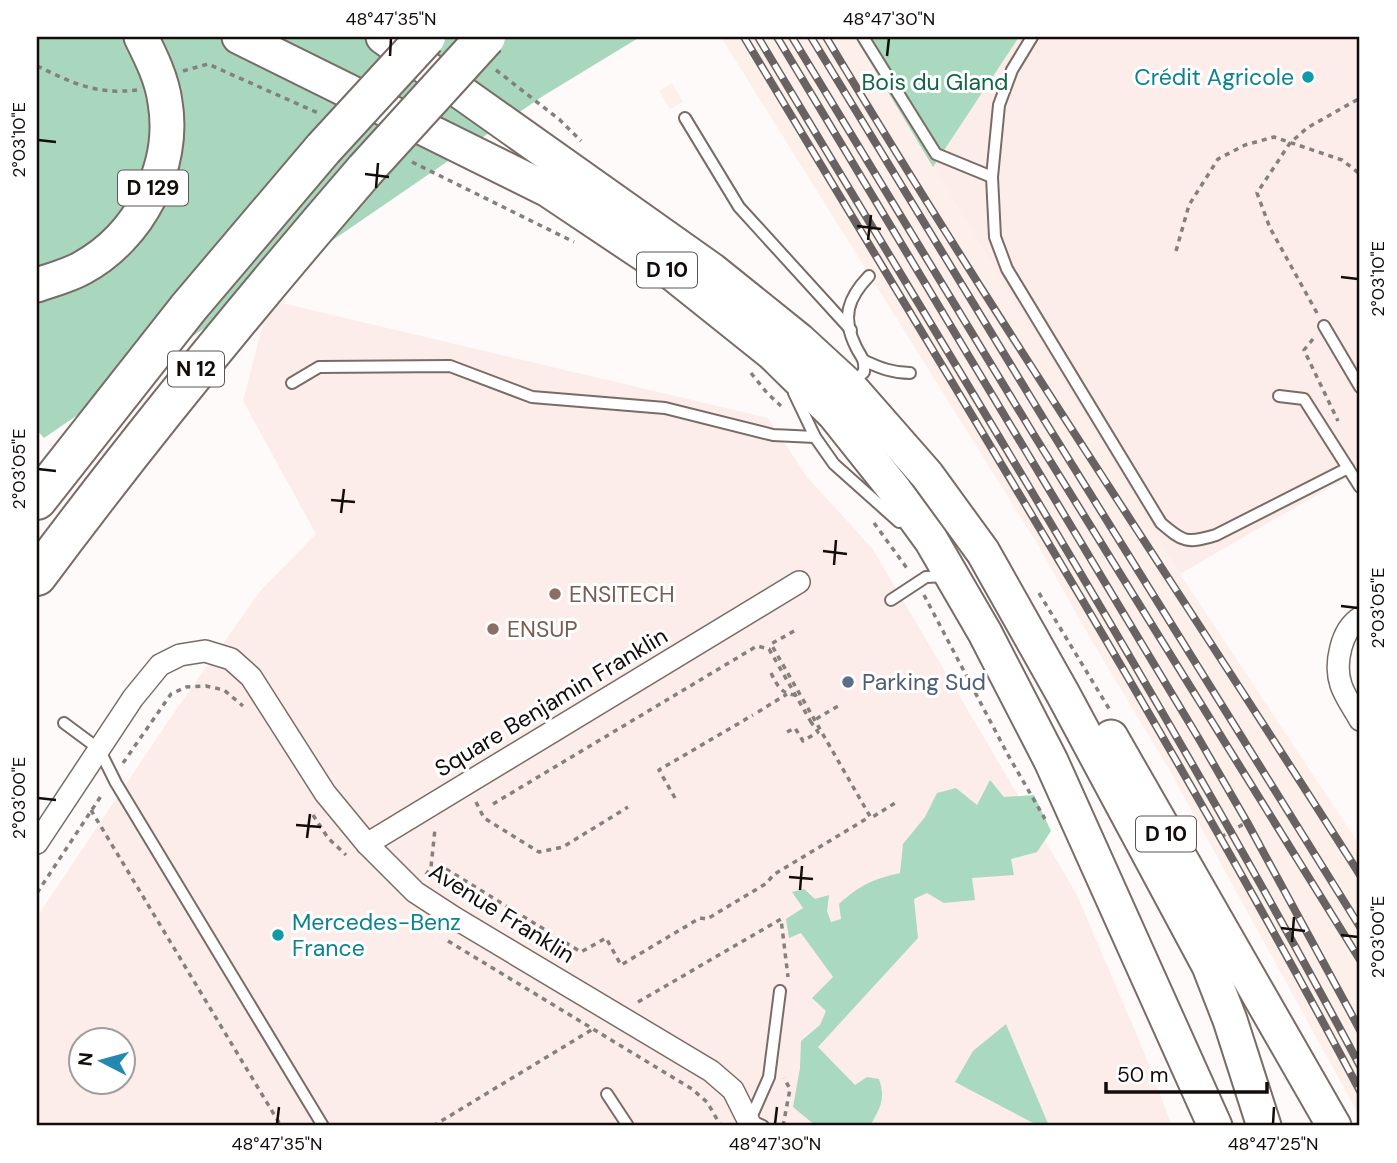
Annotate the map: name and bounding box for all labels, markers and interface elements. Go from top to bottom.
text: 48°47'35"N [346,7,436,31]
text: 48°47'30"N [843,7,935,31]
place label: Crédit Agricole [1134,62,1294,92]
park label: Bois du Gland [861,67,1009,97]
marker: Crédit Agricole [1300,69,1316,85]
text: 2°03'10"E [7,102,31,178]
road number: D 129 [118,170,188,206]
text: 2°03'10"E [1366,241,1390,317]
road number: D 10 [637,252,697,288]
road number: N 12 [168,352,224,386]
text: 2°03'05"E [7,429,31,509]
text: 2°03'05"E [1366,568,1390,648]
place label: ENSITECH [569,579,675,609]
marker: ENSITECH [547,586,563,602]
place label: ENSUP [507,614,578,644]
street label: Square Benjamin Franklin [429,621,673,783]
marker: ENSUP [485,621,501,637]
place label: Parking Sud [862,667,986,697]
marker: Parking Sud [840,674,856,690]
text: 2°03'00"E [7,757,31,839]
road number: D 10 [1136,816,1196,852]
street label: Avenue Franklin [424,856,580,970]
text: 2°03'00"E [1366,896,1390,978]
place label: Mercedes-Benz France [292,907,461,963]
marker: Mercedes-Benz France [270,927,286,943]
north arrow [66,1026,136,1096]
text: N [72,1051,99,1067]
scale bar [1106,1051,1268,1095]
text: 50 m [1117,1061,1168,1089]
text: 48°47'35"N [232,1132,322,1156]
text: 48°47'30"N [729,1132,821,1156]
text: 48°47'25"N [1228,1132,1318,1156]

